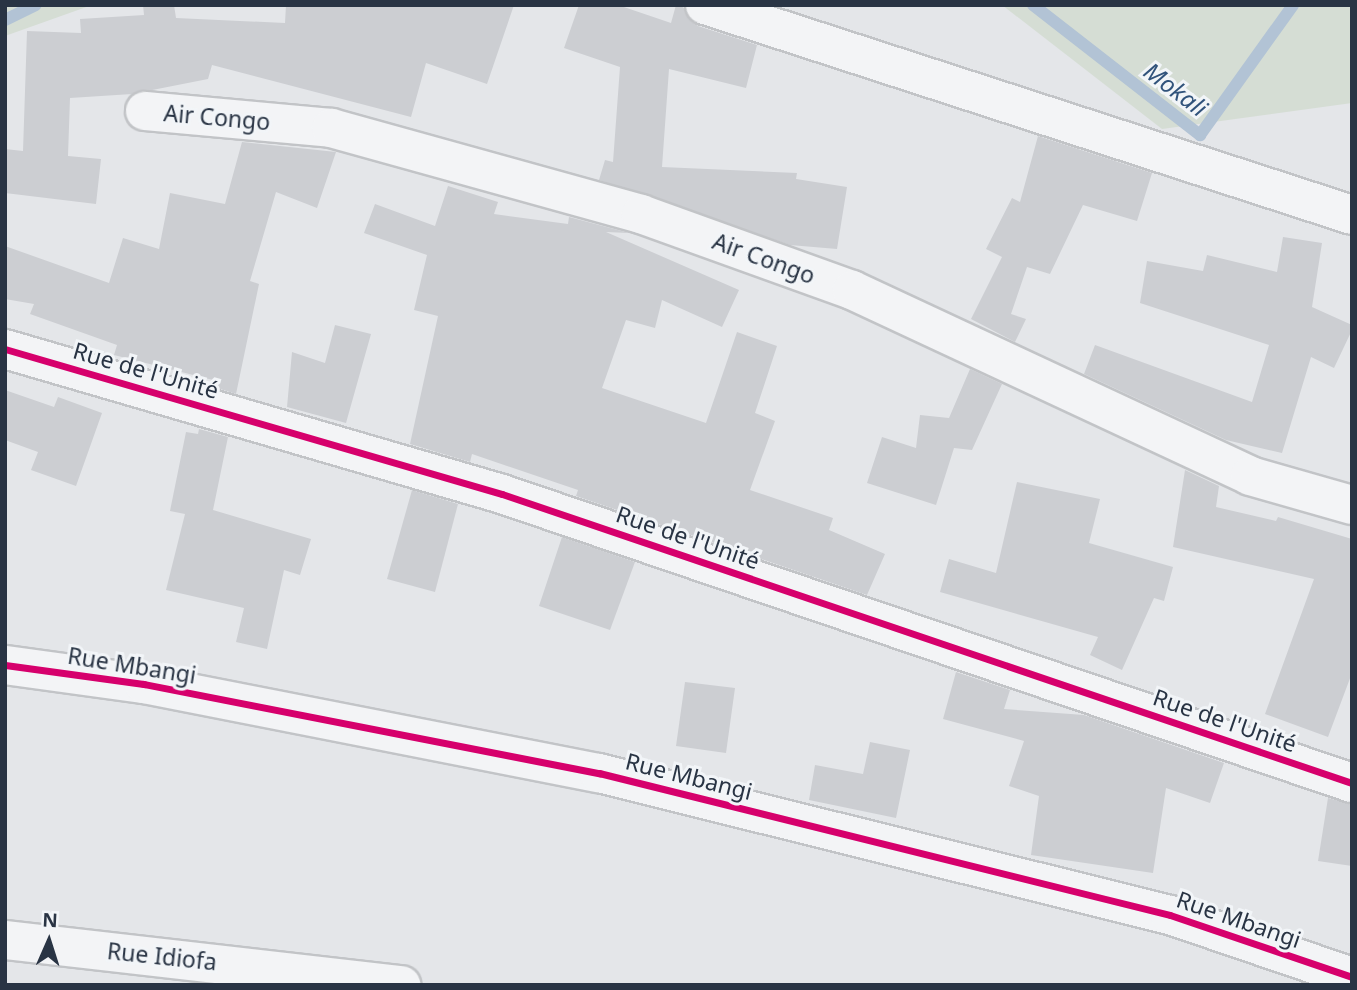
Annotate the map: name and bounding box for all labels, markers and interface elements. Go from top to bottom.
water label: Mokali [1139,56,1213,122]
street label: Air Congo [163,99,271,135]
street label: Air Congo [709,227,819,289]
street label: Rue de l'Unité [70,336,222,404]
street label: Rue de l'Unité [613,500,763,574]
street label: Rue Mbangi [66,641,198,689]
street label: Rue de l'Unité [1150,683,1300,757]
street label: Rue Mbangi [623,747,755,805]
street label: Rue Mbangi [1173,885,1305,953]
north arrow [14,906,84,976]
text: N [42,907,58,933]
street label: Rue Idiofa [106,937,218,975]

